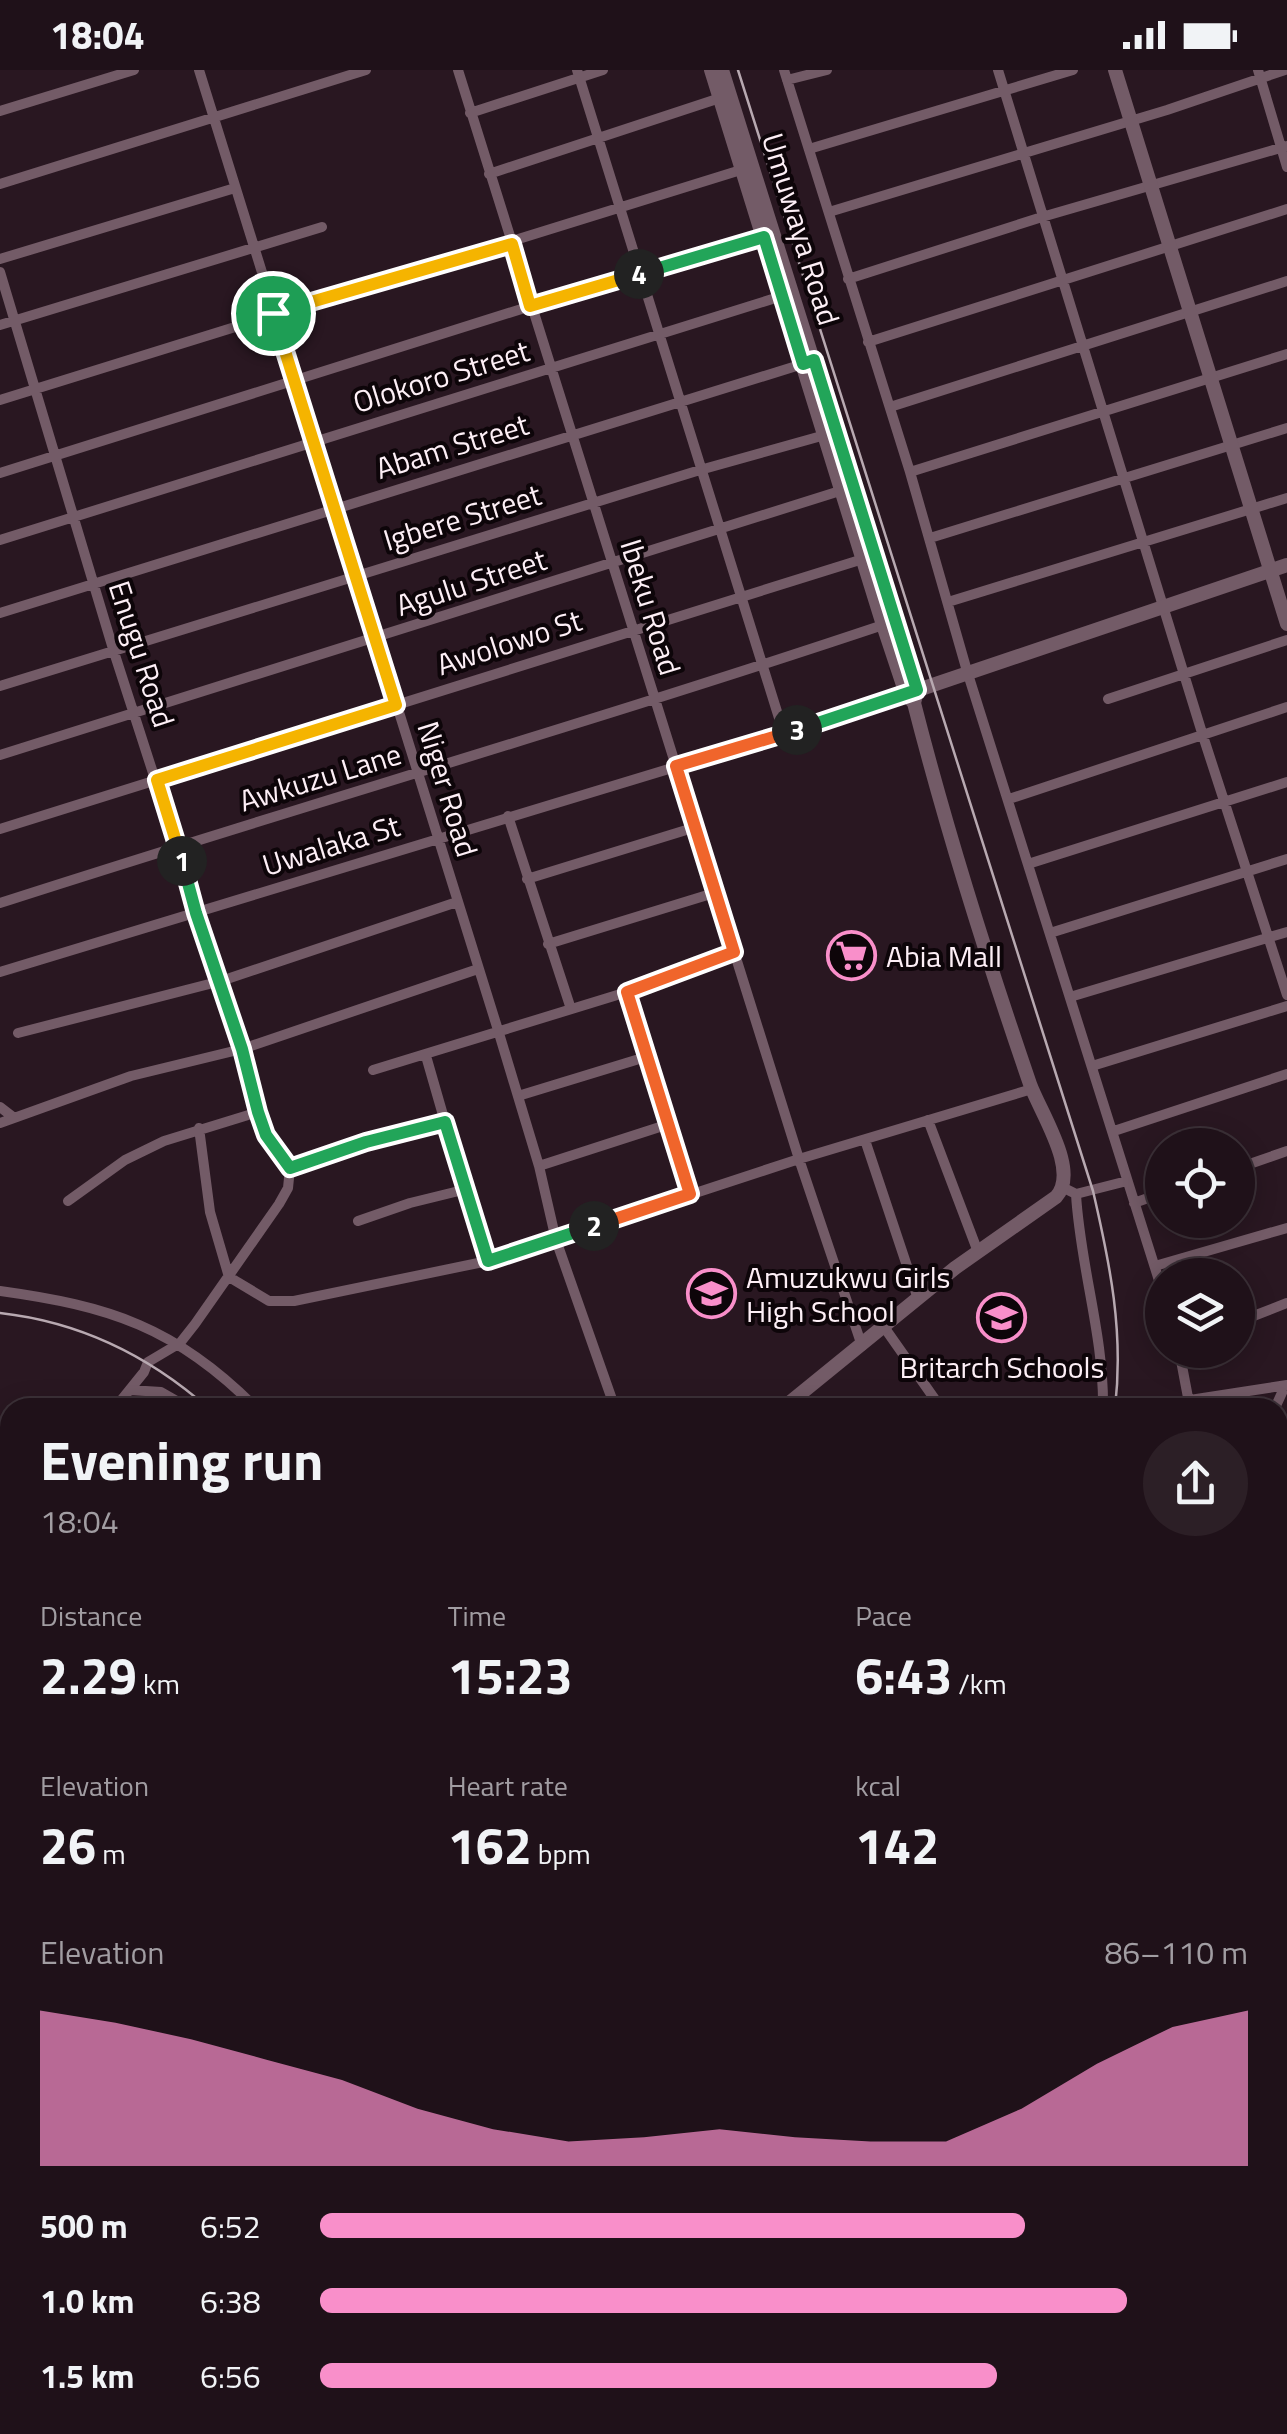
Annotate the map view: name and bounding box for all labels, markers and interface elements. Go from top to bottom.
text: 18:04 [50,6,145,64]
street label: Umuwaya Road [750,127,852,331]
pin: 4 [614,249,664,299]
text: 4 [631,252,647,295]
pin [231,271,316,356]
icon: arrive [246,286,301,341]
street label: Olokoro Street [347,327,535,425]
street label: Abam Street [370,401,535,491]
street label: Igbere Street [378,471,547,563]
street label: Ibeku Road [609,533,693,681]
street label: Agulu Street [390,536,553,628]
street label: Enugu Road [97,575,187,733]
street label: Awolowo St [430,597,588,687]
pin: 3 [772,705,822,755]
text: 3 [789,708,805,751]
street label: Niger Road [406,716,490,862]
street label: Awkuzu Lane [233,731,407,823]
street label: Uwalaka St [257,802,406,888]
pin: 1 [157,836,207,886]
text: 1 [174,839,190,882]
supermarket icon: Abia Mall [825,930,877,982]
place label: Abia Mall [886,933,1002,979]
map controls [1145,1128,1255,1368]
button: locate [1145,1128,1255,1238]
pin: 2 [569,1201,619,1251]
text: 2 [586,1204,602,1247]
place label: Amuzukwu Girls High School [746,1254,951,1334]
button: layers [1145,1258,1255,1368]
school or university icon: Amuzukwu Girls High School [685,1268,737,1320]
school or university icon: Britarch Schools [976,1292,1028,1344]
place label: Britarch Schools [900,1344,1104,1390]
text: Evening run [40,1418,323,1501]
button: share [1143,1431,1248,1536]
text: 18:04 [40,1497,119,1545]
text: Distance [40,1594,142,1637]
text: Time [448,1594,506,1637]
text: Pace [855,1594,912,1637]
text: 2.29 [40,1637,137,1713]
text: 15:23 [448,1637,572,1713]
text: 6:43 [855,1637,952,1713]
text: km [137,1662,180,1705]
text: /km [952,1662,1007,1705]
text: Elevation [40,1764,149,1807]
text: Heart rate [448,1764,568,1807]
text: kcal [855,1764,901,1807]
text: 26 [40,1807,96,1883]
text: 162 [448,1807,532,1883]
text: 142 [855,1807,939,1883]
text: m [96,1832,126,1875]
text: bpm [532,1832,591,1875]
text: Elevation [40,1928,164,1976]
text: 86–110 m [1104,1928,1248,1976]
text: 500 m [40,2202,128,2250]
text: 6:52 [200,2202,261,2250]
text: 1.0 km [40,2277,134,2325]
text: 6:38 [200,2277,261,2325]
text: 1.5 km [40,2352,134,2400]
text: 6:56 [200,2352,261,2400]

